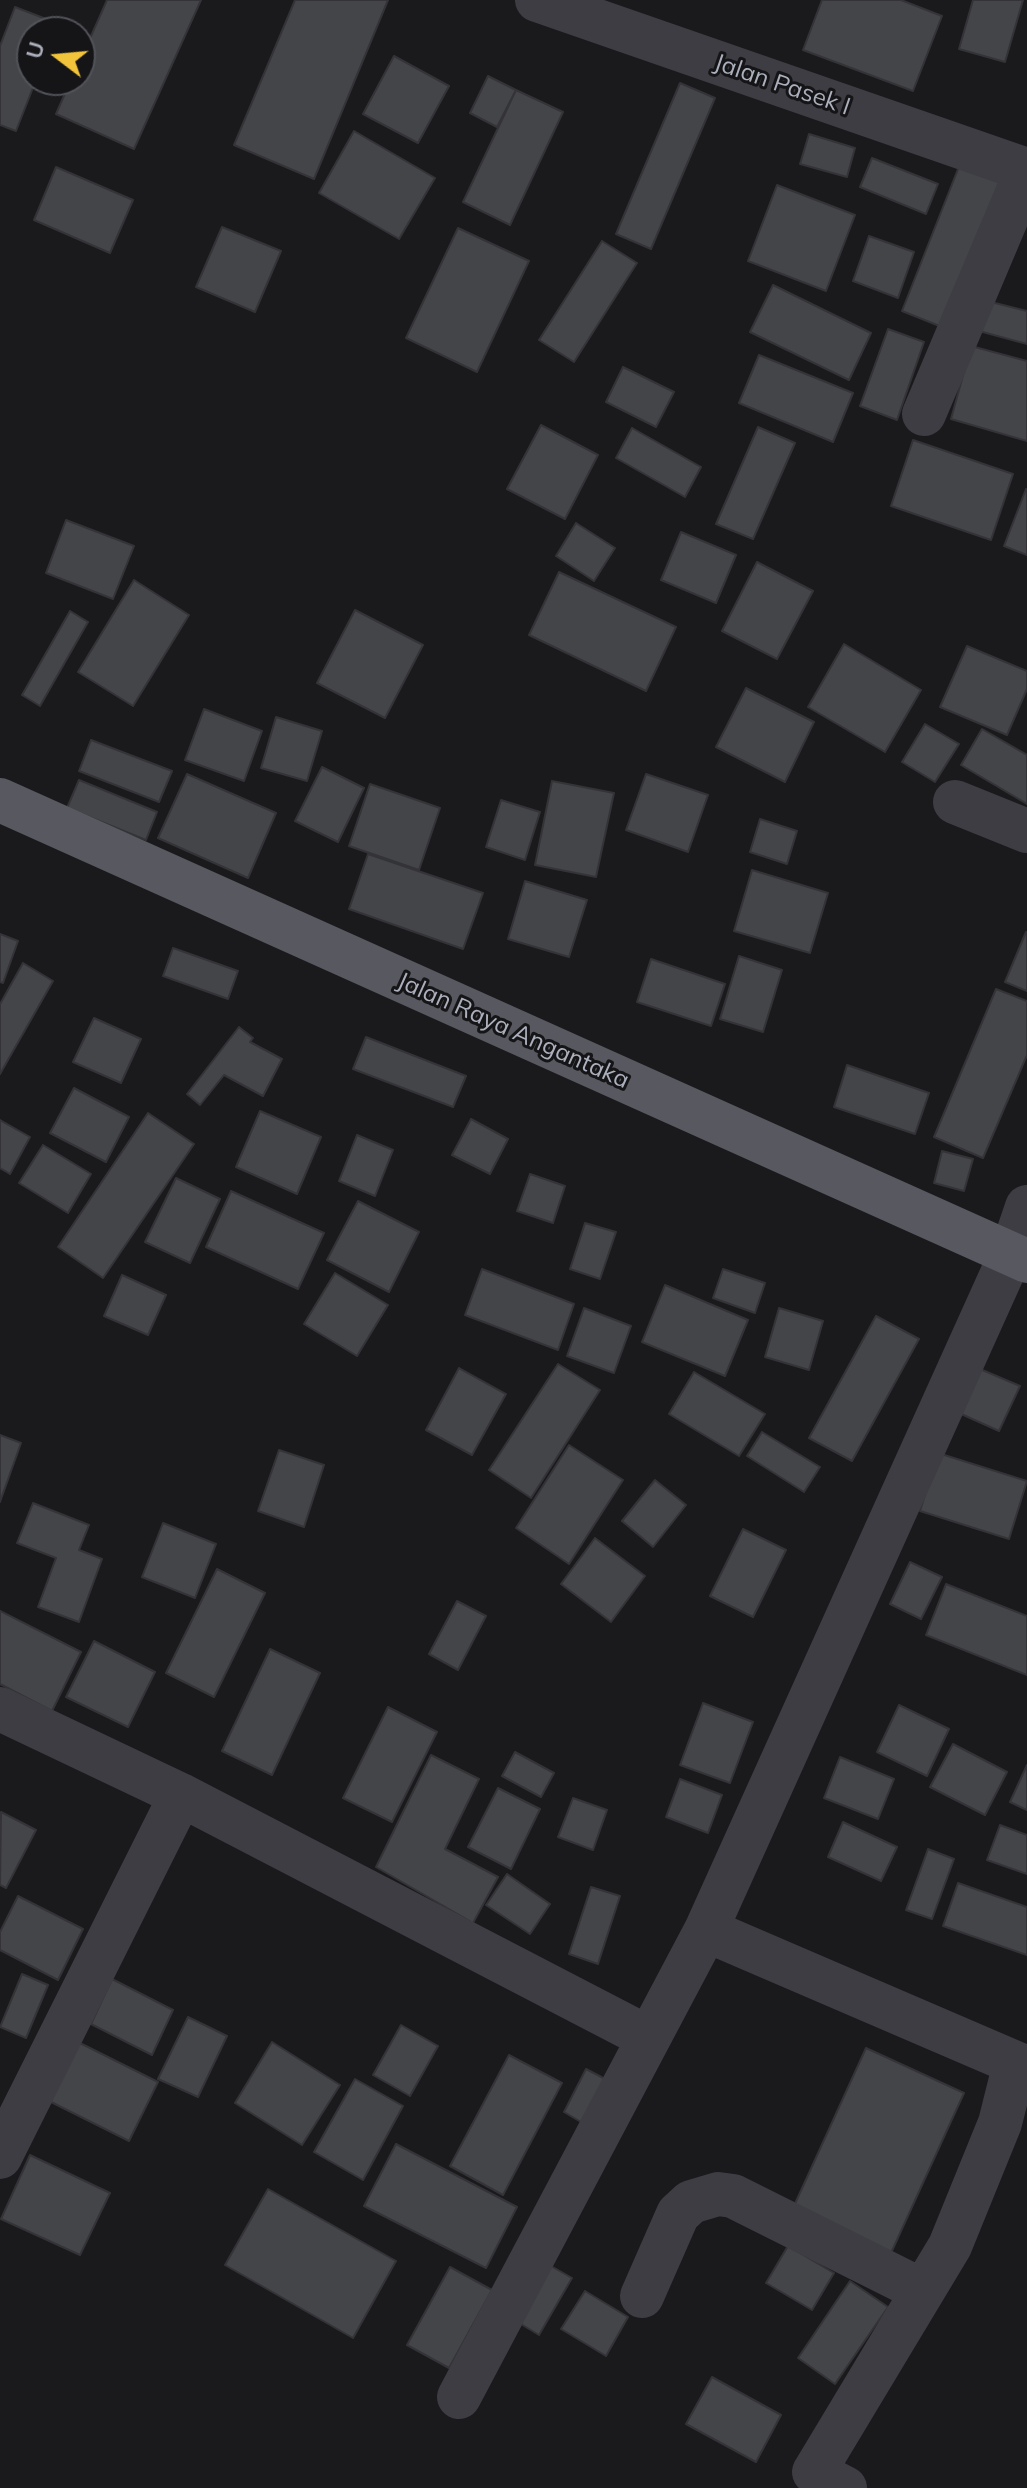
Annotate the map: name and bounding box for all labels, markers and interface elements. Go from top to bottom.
north arrow [16,16,96,96]
text: U [19,38,51,62]
street label: Jalan Pasek I [710,48,854,122]
street label: Jalan Raya Angantaka [393,967,633,1095]

